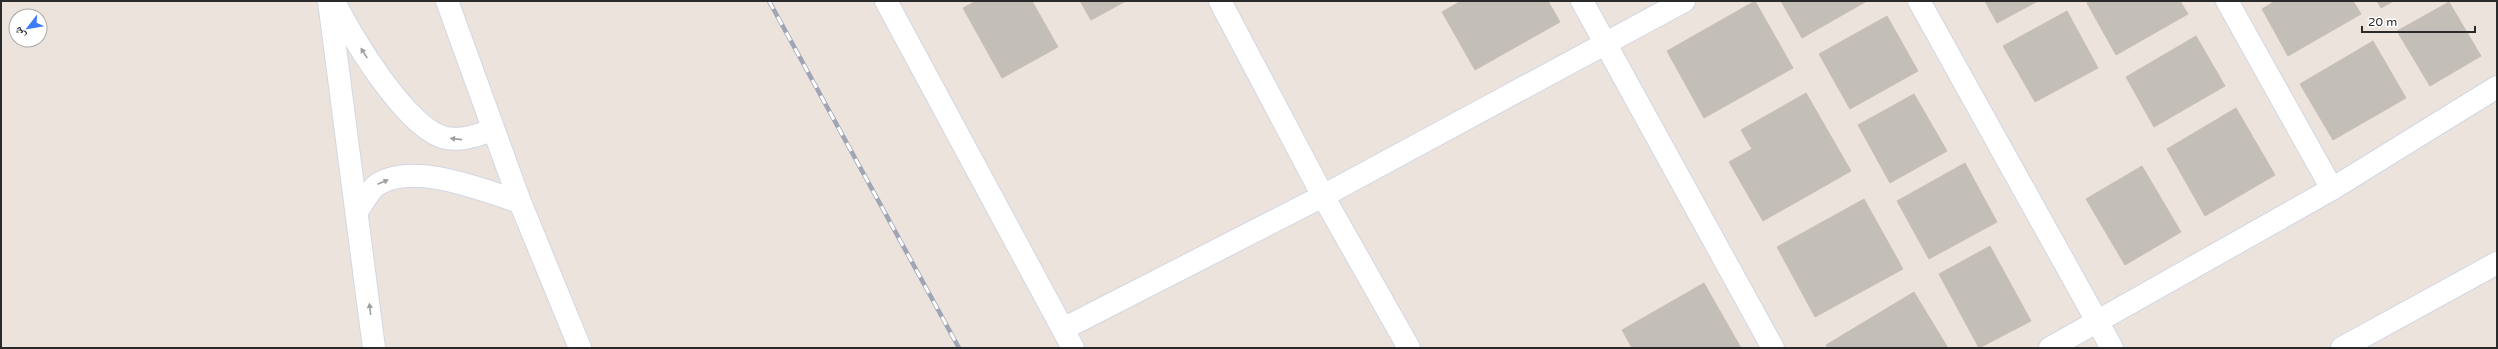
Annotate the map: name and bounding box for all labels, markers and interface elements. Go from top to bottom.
north arrow [8,8,48,48]
scale bar [2362,8,2475,34]
text: 20 m [2368,15,2397,29]
text: ش [11,24,29,41]
one-way arrow [360,48,367,59]
one-way arrow [450,136,462,142]
one-way arrow [377,179,389,185]
one-way arrow [366,303,373,315]

